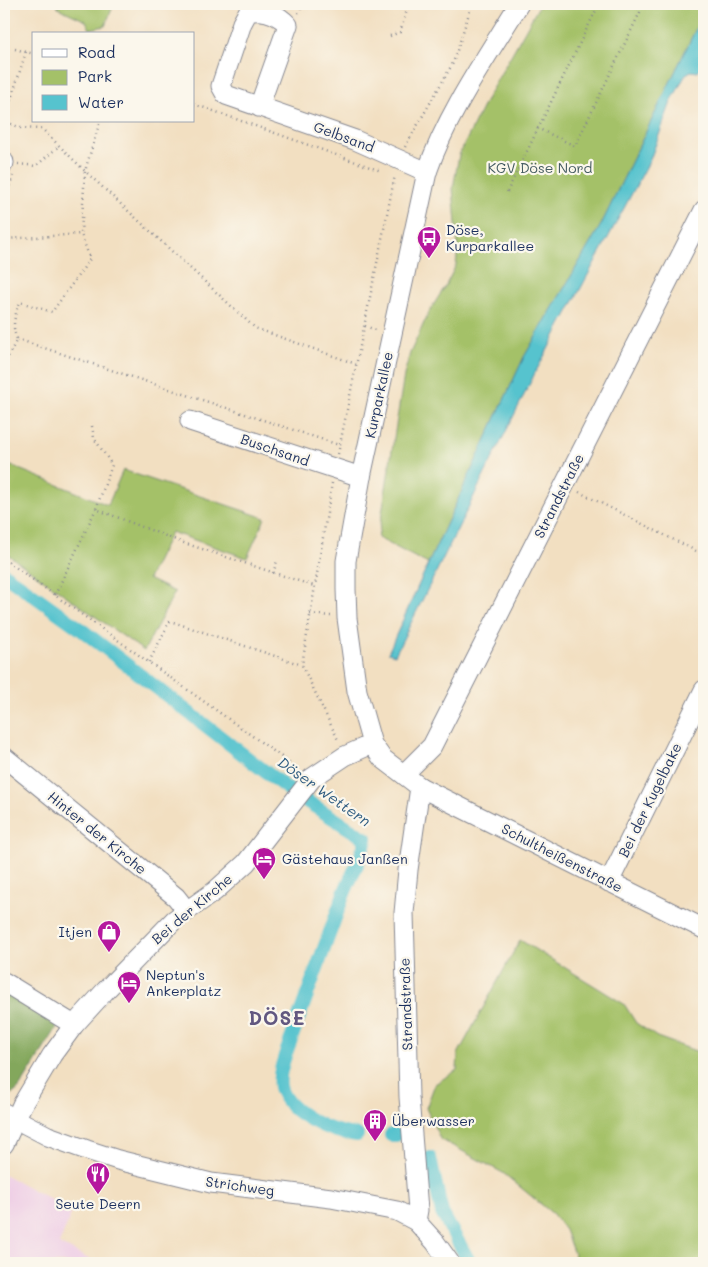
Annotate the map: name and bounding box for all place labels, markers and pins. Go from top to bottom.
place label: Döse, Kurparkallee [446,220,534,255]
bus stop icon: Döse, Kurparkallee [416,225,442,259]
hotel icon: Gästehaus Janßen [251,846,277,880]
place label: Gästehaus Janßen [282,849,408,868]
shop icon: Itjen [96,919,122,953]
place label: Itjen [59,922,92,941]
place label: Neptun's Ankerplatz [146,965,222,1000]
hotel icon: Neptun's Ankerplatz [116,970,142,1004]
building icon: Überwasser [362,1108,388,1142]
place label: Überwasser [392,1111,475,1130]
restaurant icon: Seute Deern [85,1161,111,1195]
place label: Seute Deern [55,1194,141,1213]

